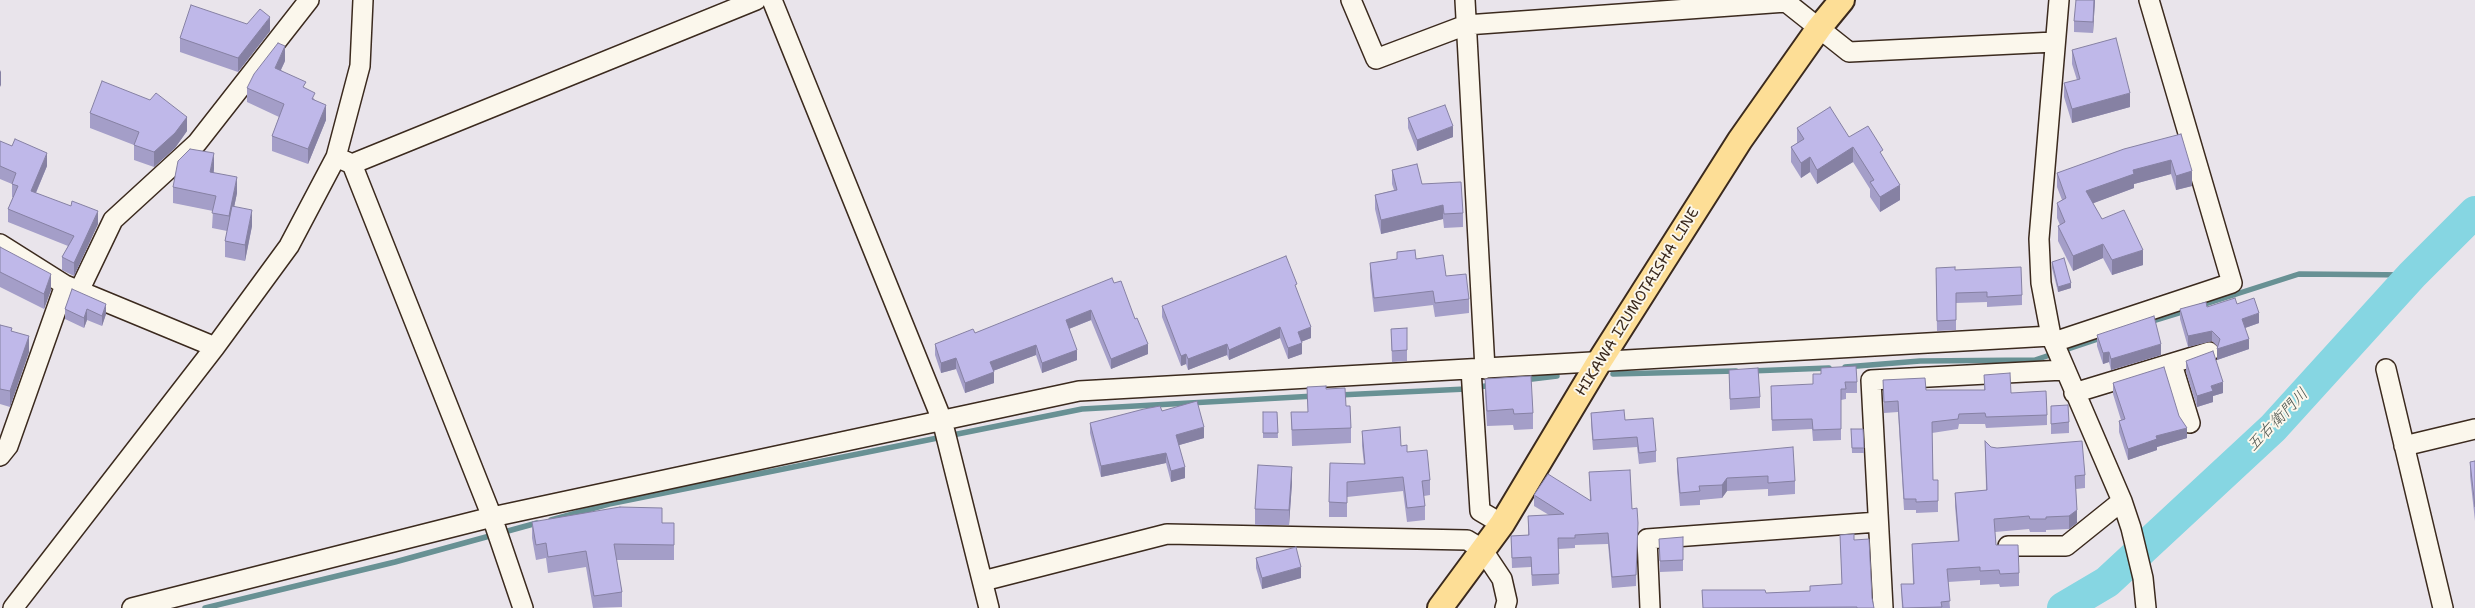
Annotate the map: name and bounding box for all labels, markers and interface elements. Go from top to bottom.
street label: HIKAWA IZUMOTAISHA LINE [1572,204,1704,400]
water label: 五右衛門川 [2243,385,2313,455]

